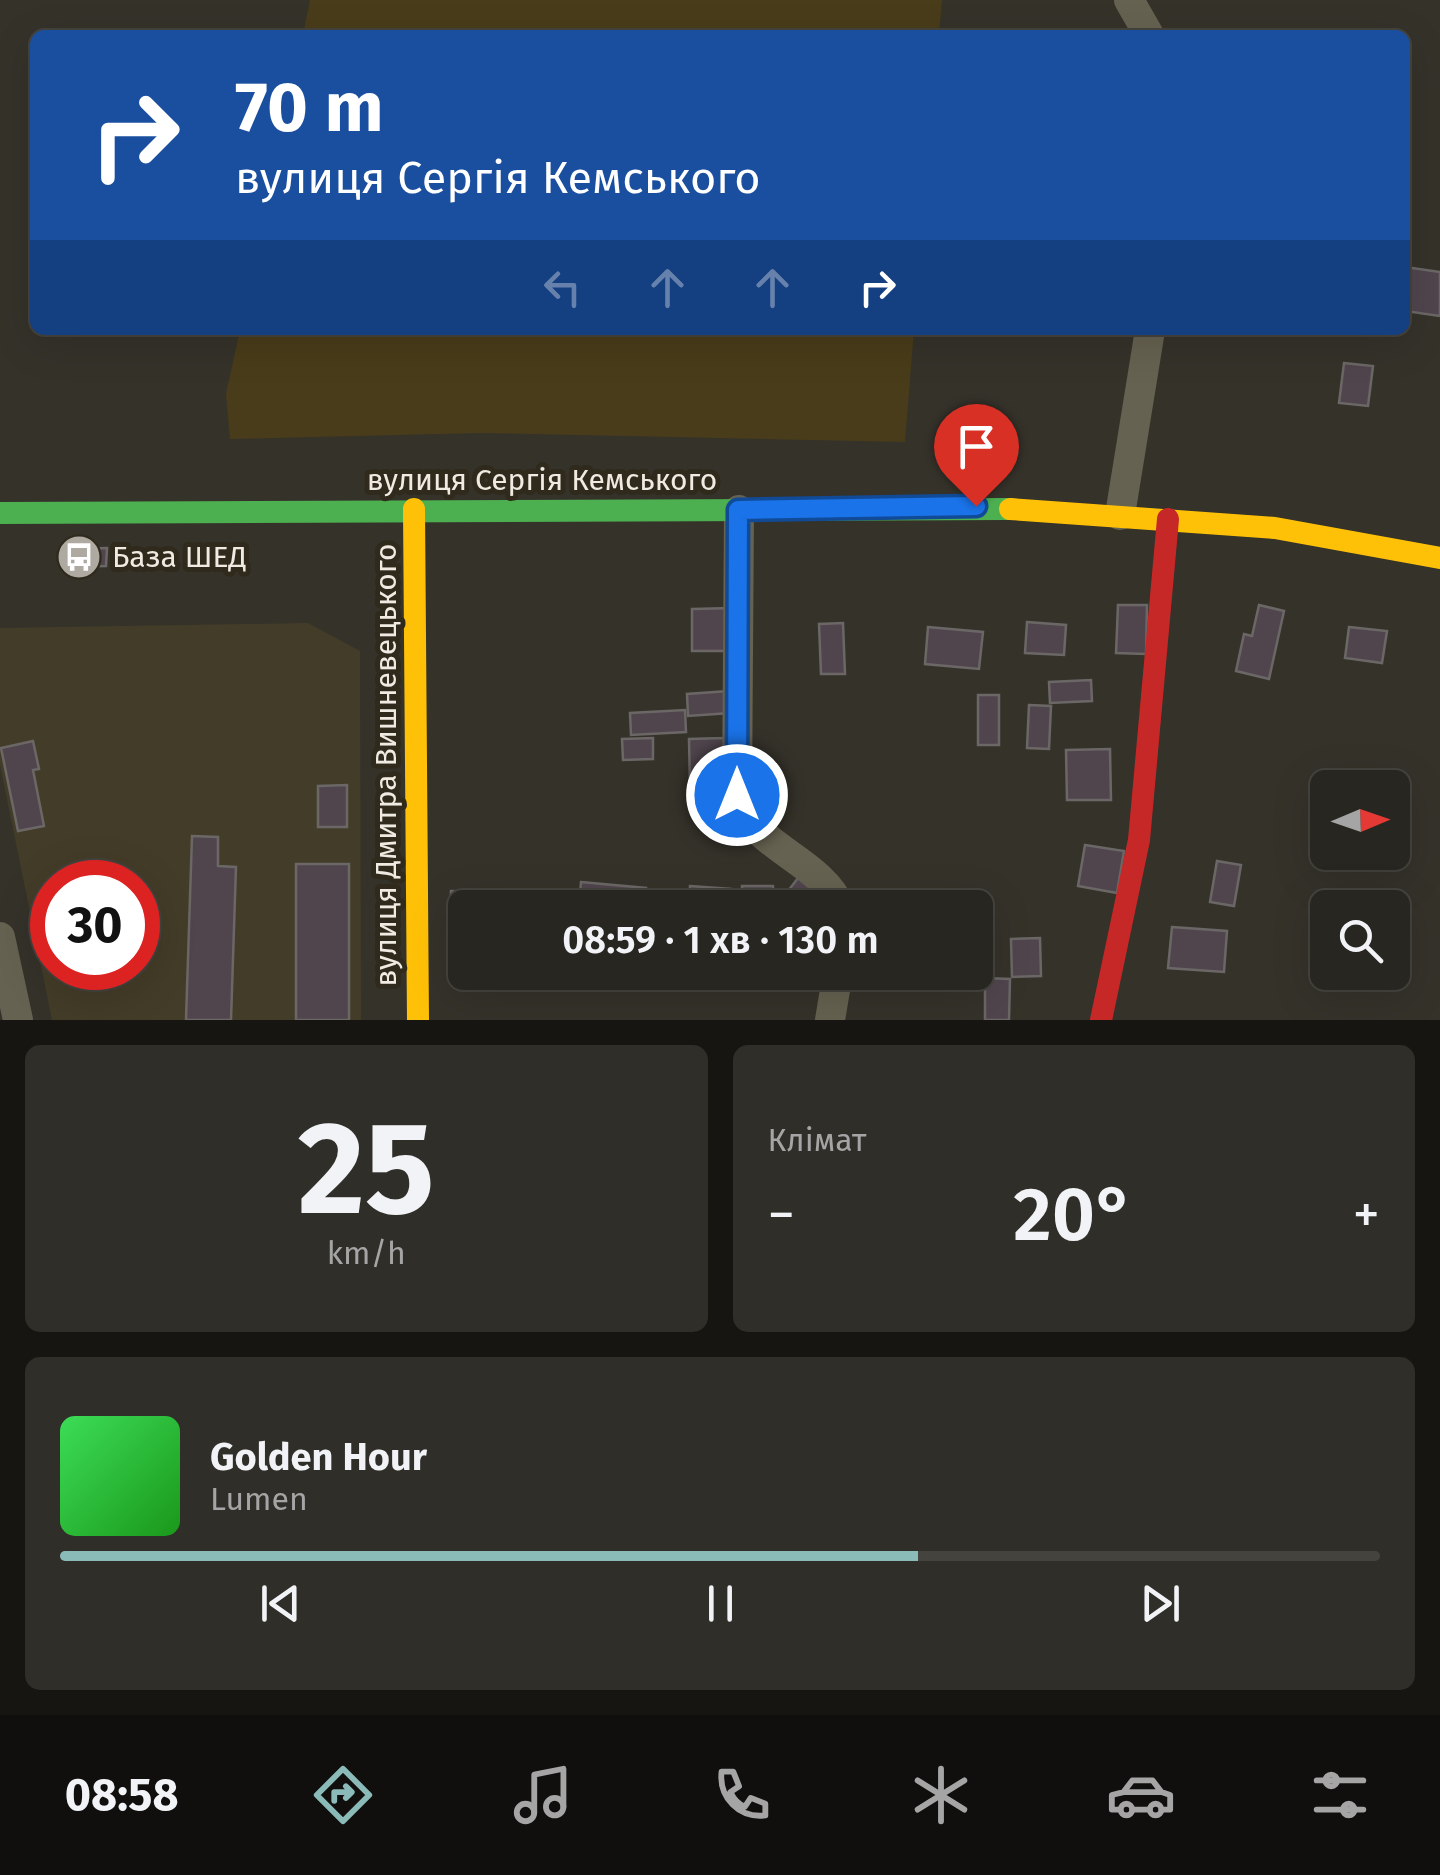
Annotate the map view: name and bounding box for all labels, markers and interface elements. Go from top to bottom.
text: 70 m [235,66,384,150]
icon: right [70,70,200,200]
text: вулиця Сергія Кемського [235,151,761,205]
icon: left [535,260,590,315]
icon: ahead [640,260,695,315]
icon: ahead [745,260,800,315]
icon: right [850,260,905,315]
pin [934,404,1019,507]
icon: arrive [949,419,1004,474]
street label: вулиця Сергія Кемського [367,462,717,498]
bus stop icon: База ШЕД [56,534,102,580]
place label: База ШЕД [112,539,247,575]
street label: вулиця Дмитра Вишневецького [368,543,404,987]
position arrow [685,743,789,847]
north arrow [1310,770,1410,870]
map controls [1310,770,1410,990]
speed limit sign: 30 [30,860,160,990]
button: search [1310,890,1410,990]
text: 08:59 · 1 хв · 130 m [562,917,879,963]
text: 25 [298,1091,435,1247]
text: Клімат [768,1121,866,1159]
text: 20° [1013,1170,1134,1260]
text: − [768,1182,795,1248]
text: + [1353,1182,1380,1248]
text: km/h [327,1234,406,1272]
text: Golden Hour [210,1434,427,1480]
text: Lumen [210,1480,308,1518]
icon: previous [253,1576,308,1631]
icon: pause [693,1576,748,1631]
icon: next [1133,1576,1188,1631]
icon: directions [308,1760,378,1830]
icon: music [508,1760,578,1830]
icon: phone [707,1760,777,1830]
icon: climate [906,1760,976,1830]
icon: car [1106,1760,1176,1830]
icon: filters [1305,1760,1375,1830]
text: 08:58 [65,1768,179,1822]

